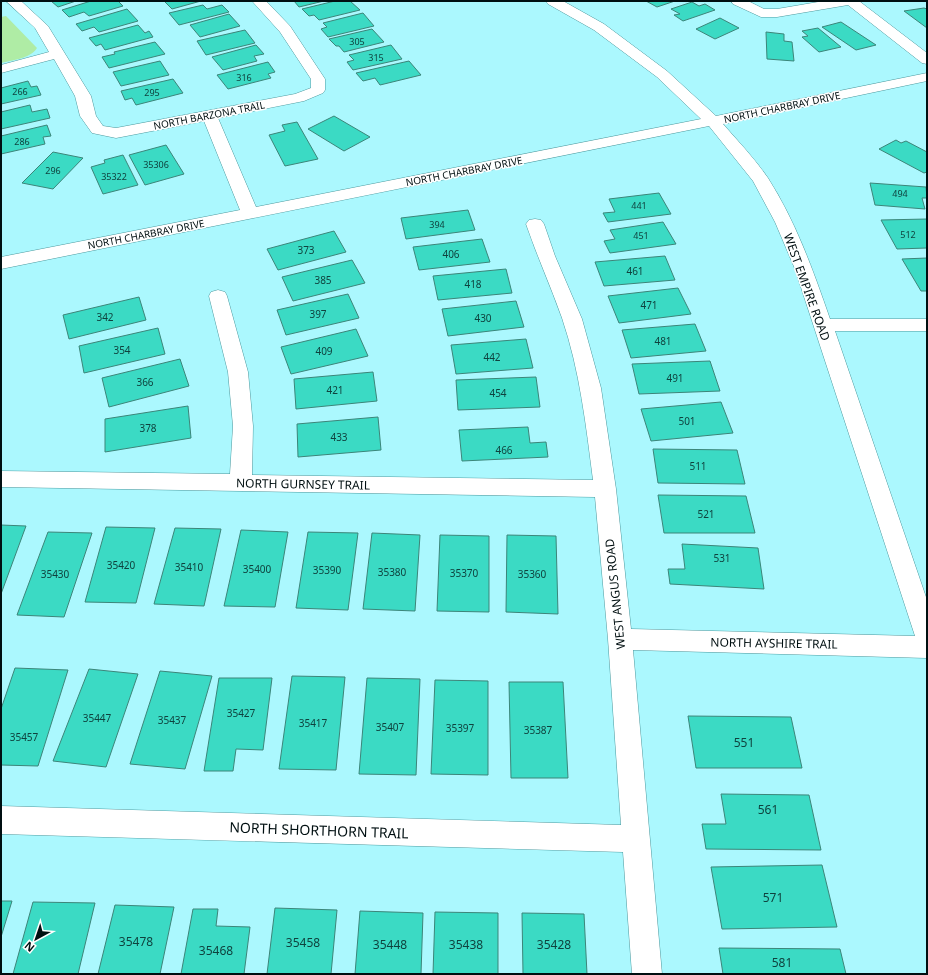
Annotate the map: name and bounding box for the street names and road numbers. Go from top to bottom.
street label: NORTH CHARBRAY DRIVE [722,88,842,126]
street label: NORTH BARZONA TRAIL [152,97,266,133]
street label: NORTH CHARBRAY DRIVE [404,153,524,189]
street label: NORTH CHARBRAY DRIVE [86,216,206,252]
street label: WEST EMPIRE ROAD [780,231,834,343]
street label: NORTH GURNSEY TRAIL [236,474,370,494]
street label: WEST ANGUS ROAD [601,538,629,650]
street label: NORTH AYSHIRE TRAIL [710,633,838,653]
street label: NORTH SHORTHORN TRAIL [229,817,409,843]

